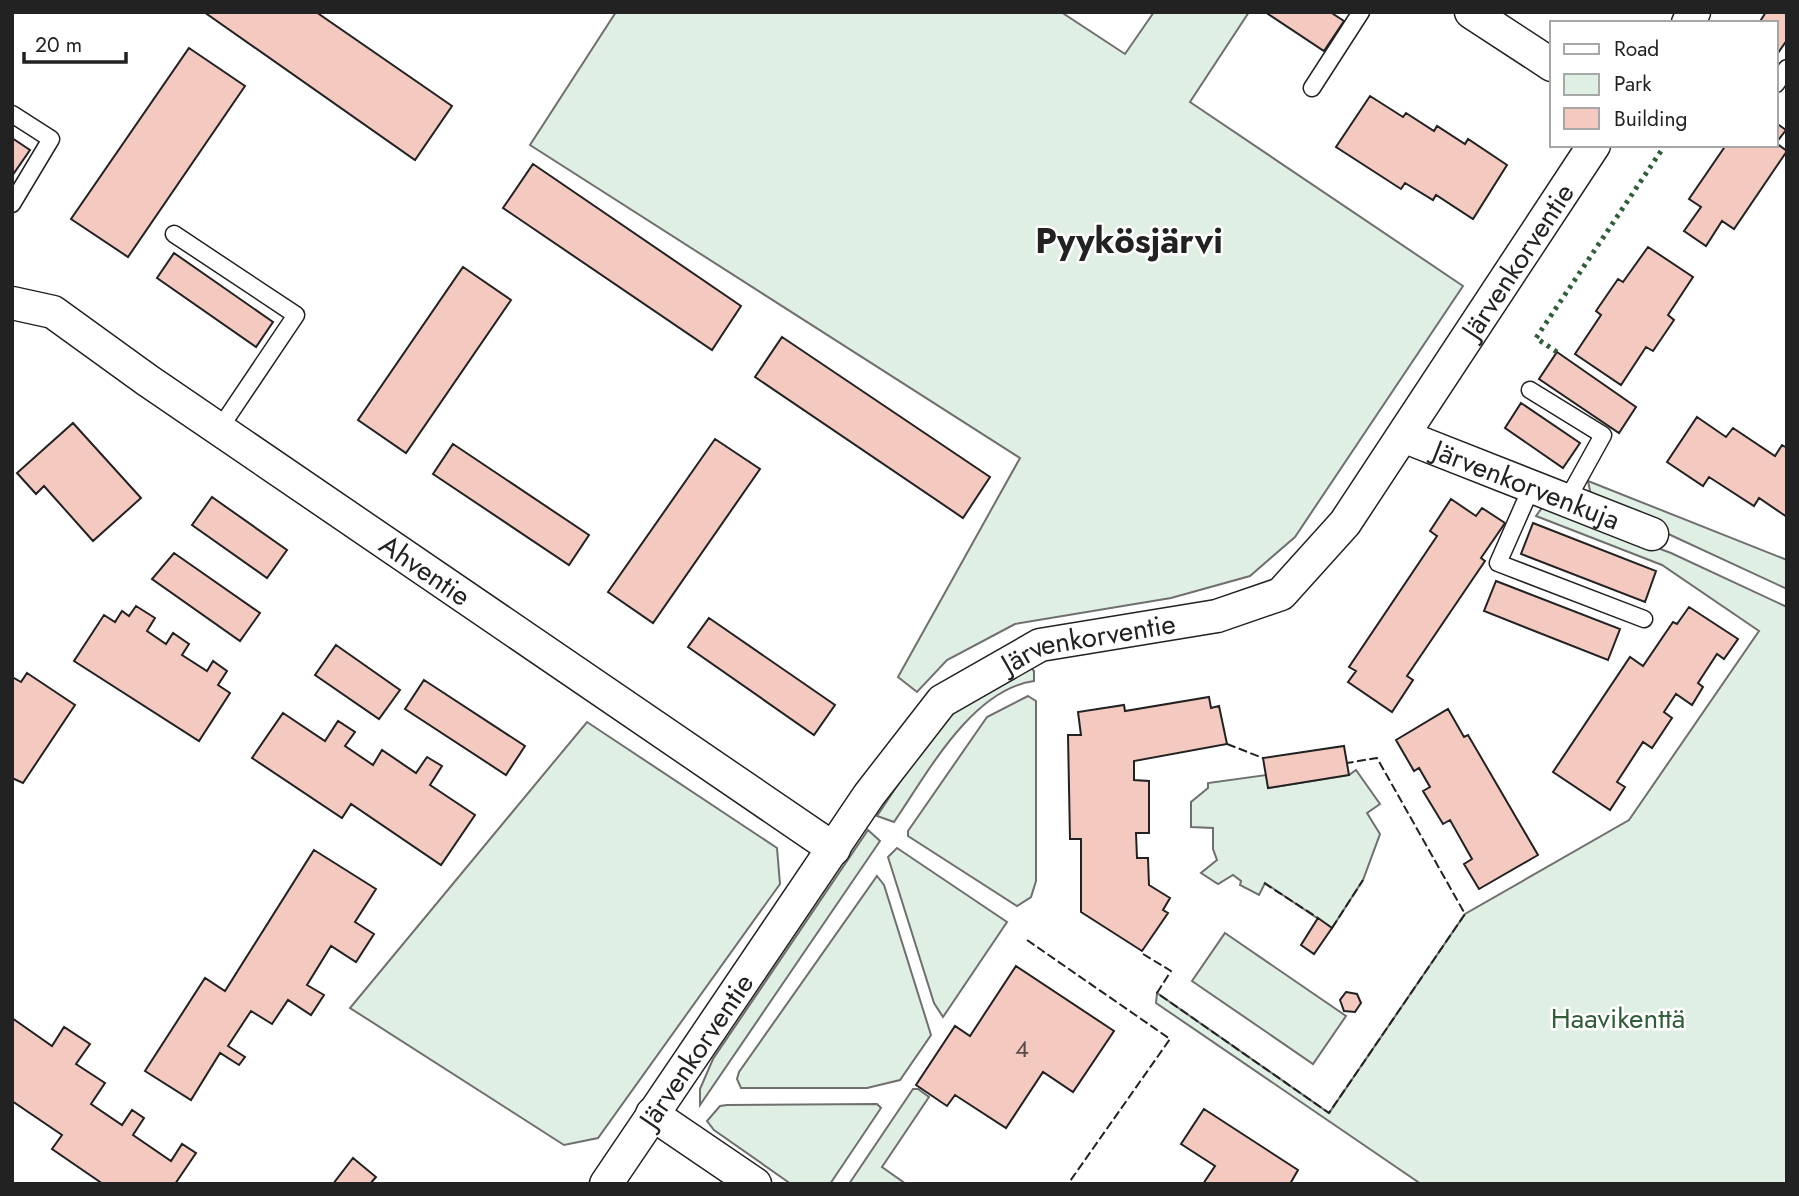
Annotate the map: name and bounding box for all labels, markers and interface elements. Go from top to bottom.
scale bar [24,21,126,65]
legend [1550,21,1778,147]
text: 20 m [35,30,82,60]
text: Road [1614,34,1659,64]
text: Park [1614,69,1652,99]
text: Building [1614,104,1687,134]
street label: Järvenkorventie [1449,175,1584,350]
district label: Pyykösjärvi [1035,216,1223,266]
street label: Järvenkorvenkuja [1424,428,1626,540]
street label: Ahventie [371,524,479,616]
street label: Järvenkorventie [990,603,1179,686]
street label: Järvenkorventie [627,965,763,1140]
park label: Haavikenttä [1551,998,1685,1039]
house number: 4 [1015,1031,1029,1066]

